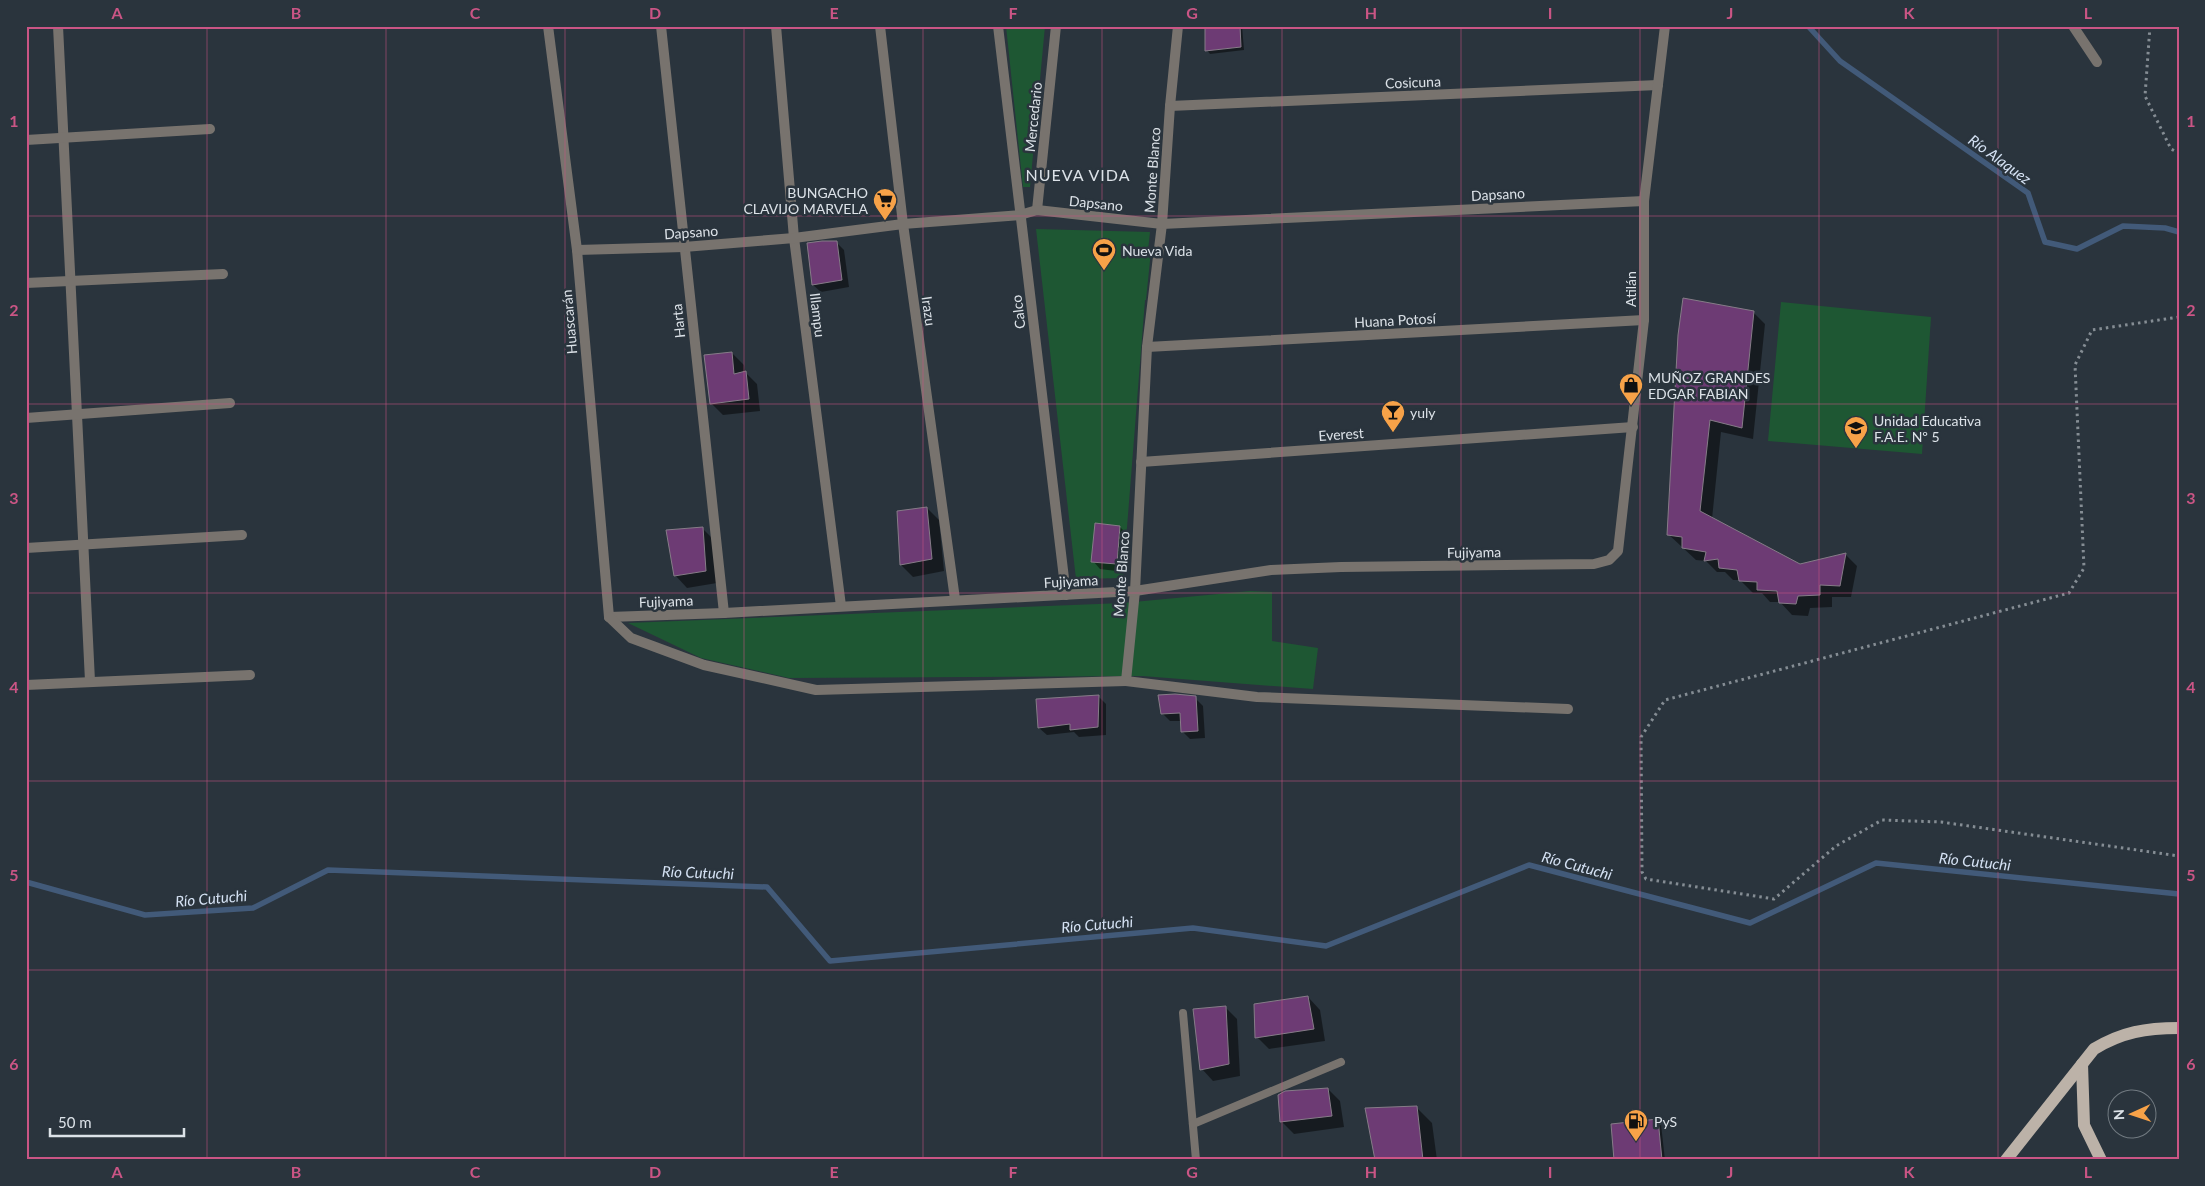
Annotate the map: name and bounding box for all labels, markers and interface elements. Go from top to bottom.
text: A [110,3,123,22]
text: B [291,3,301,22]
text: C [470,3,481,22]
text: D [649,3,661,22]
text: E [829,3,839,22]
text: F [1008,3,1018,22]
text: G [1186,3,1198,22]
text: H [1365,3,1377,22]
text: I [1548,3,1552,22]
text: J [1727,3,1733,22]
text: K [1904,3,1916,22]
text: L [2084,3,2093,22]
street label: Cosicuna [1385,73,1441,91]
street label: Mercedario [1021,81,1045,153]
text: 1 [9,111,19,130]
text: 1 [2186,111,2196,130]
street label: Monte Blanco [1141,127,1163,213]
water label: Río Alaquez [1965,130,2035,188]
district label: NUEVA VIDA [1025,165,1131,184]
place label: BUNGACHO CLAVIJO MARVELA [743,184,869,217]
street label: Dapsano [1471,184,1525,204]
supermarket icon: BUNGACHO CLAVIJO MARVELA [872,187,898,221]
street label: Dapsano [1068,192,1124,214]
street label: Dapsano [663,222,719,242]
sports icon: Nueva Vida [1091,237,1117,271]
place label: Nueva Vida [1122,242,1192,259]
street label: Atilán [1622,271,1639,307]
street label: Huascarán [558,289,580,355]
street label: Illampu [807,292,829,338]
street label: Calco [1007,294,1029,330]
street label: Irazu [919,295,939,327]
text: 2 [9,300,19,319]
text: 2 [2186,300,2196,319]
street label: Harta [668,303,688,339]
street label: Huana Potosí [1354,309,1437,331]
place label: MUÑOZ GRANDES EDGAR FABIAN [1648,369,1770,402]
shop icon: MUÑOZ GRANDES EDGAR FABIAN [1618,372,1644,406]
bar icon: yuly [1380,399,1406,433]
place label: yuly [1410,404,1436,421]
place label: Unidad Educativa F.A.E. Nº 5 [1874,412,1981,445]
school or university icon: Unidad Educativa F.A.E. Nº 5 [1843,415,1869,449]
street label: Everest [1318,424,1364,444]
text: 3 [9,488,19,507]
text: 3 [2186,488,2196,507]
street label: Monte Blanco [1110,531,1132,617]
street label: Fujiyama [1447,543,1501,561]
street label: Fujiyama [1043,571,1099,591]
street label: Fujiyama [639,592,694,610]
text: 4 [9,677,19,696]
text: 4 [2186,677,2196,696]
water label: Río Cutuchi [1540,847,1615,883]
water label: Río Cutuchi [1938,848,2012,874]
water label: Río Cutuchi [662,862,735,882]
text: 5 [9,865,19,884]
text: 5 [2186,865,2196,884]
water label: Río Cutuchi [174,886,248,910]
water label: Río Cutuchi [1060,912,1134,936]
text: 6 [9,1054,19,1073]
text: 6 [2186,1054,2196,1073]
north arrow [2108,1088,2158,1138]
scale bar [50,1106,184,1138]
fuel station icon: PyS [1623,1108,1649,1142]
text: N [2110,1109,2127,1121]
text: 50 m [58,1113,92,1131]
place label: PyS [1654,1113,1677,1130]
text: A [110,1162,123,1181]
text: B [291,1162,301,1181]
text: C [470,1162,481,1181]
text: D [649,1162,661,1181]
text: E [829,1162,839,1181]
text: F [1008,1162,1018,1181]
text: G [1186,1162,1198,1181]
text: H [1365,1162,1377,1181]
text: I [1548,1162,1552,1181]
text: J [1727,1162,1733,1181]
text: K [1904,1162,1916,1181]
text: L [2084,1162,2093,1181]

